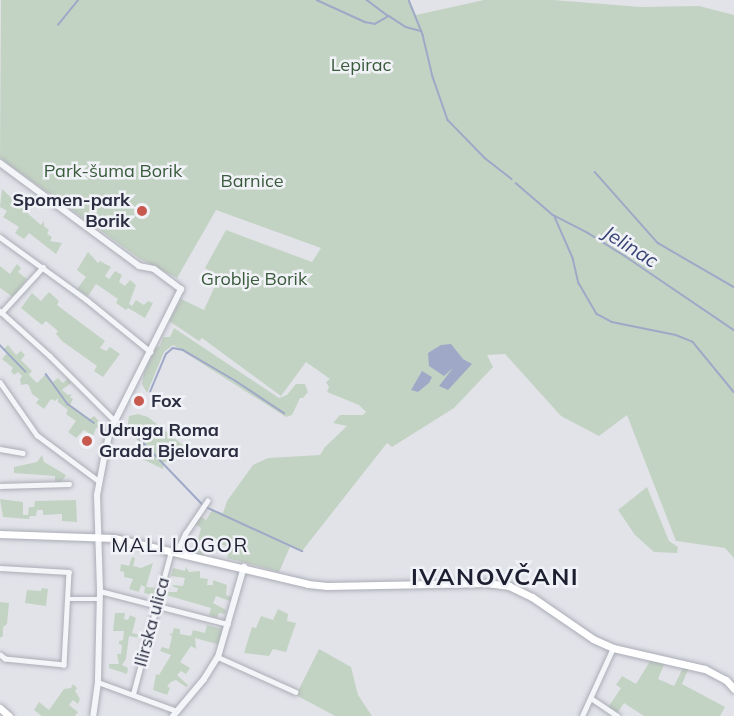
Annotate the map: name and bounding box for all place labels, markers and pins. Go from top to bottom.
place label: Spomen-park Borik [12,190,130,232]
marker: Spomen-park Borik [135,204,149,218]
place label: Fox [151,390,181,412]
marker: Fox [132,394,146,408]
place label: Udruga Roma Grada Bjelovara [99,420,239,462]
marker: Udruga Roma Grada Bjelovara [80,434,94,448]

